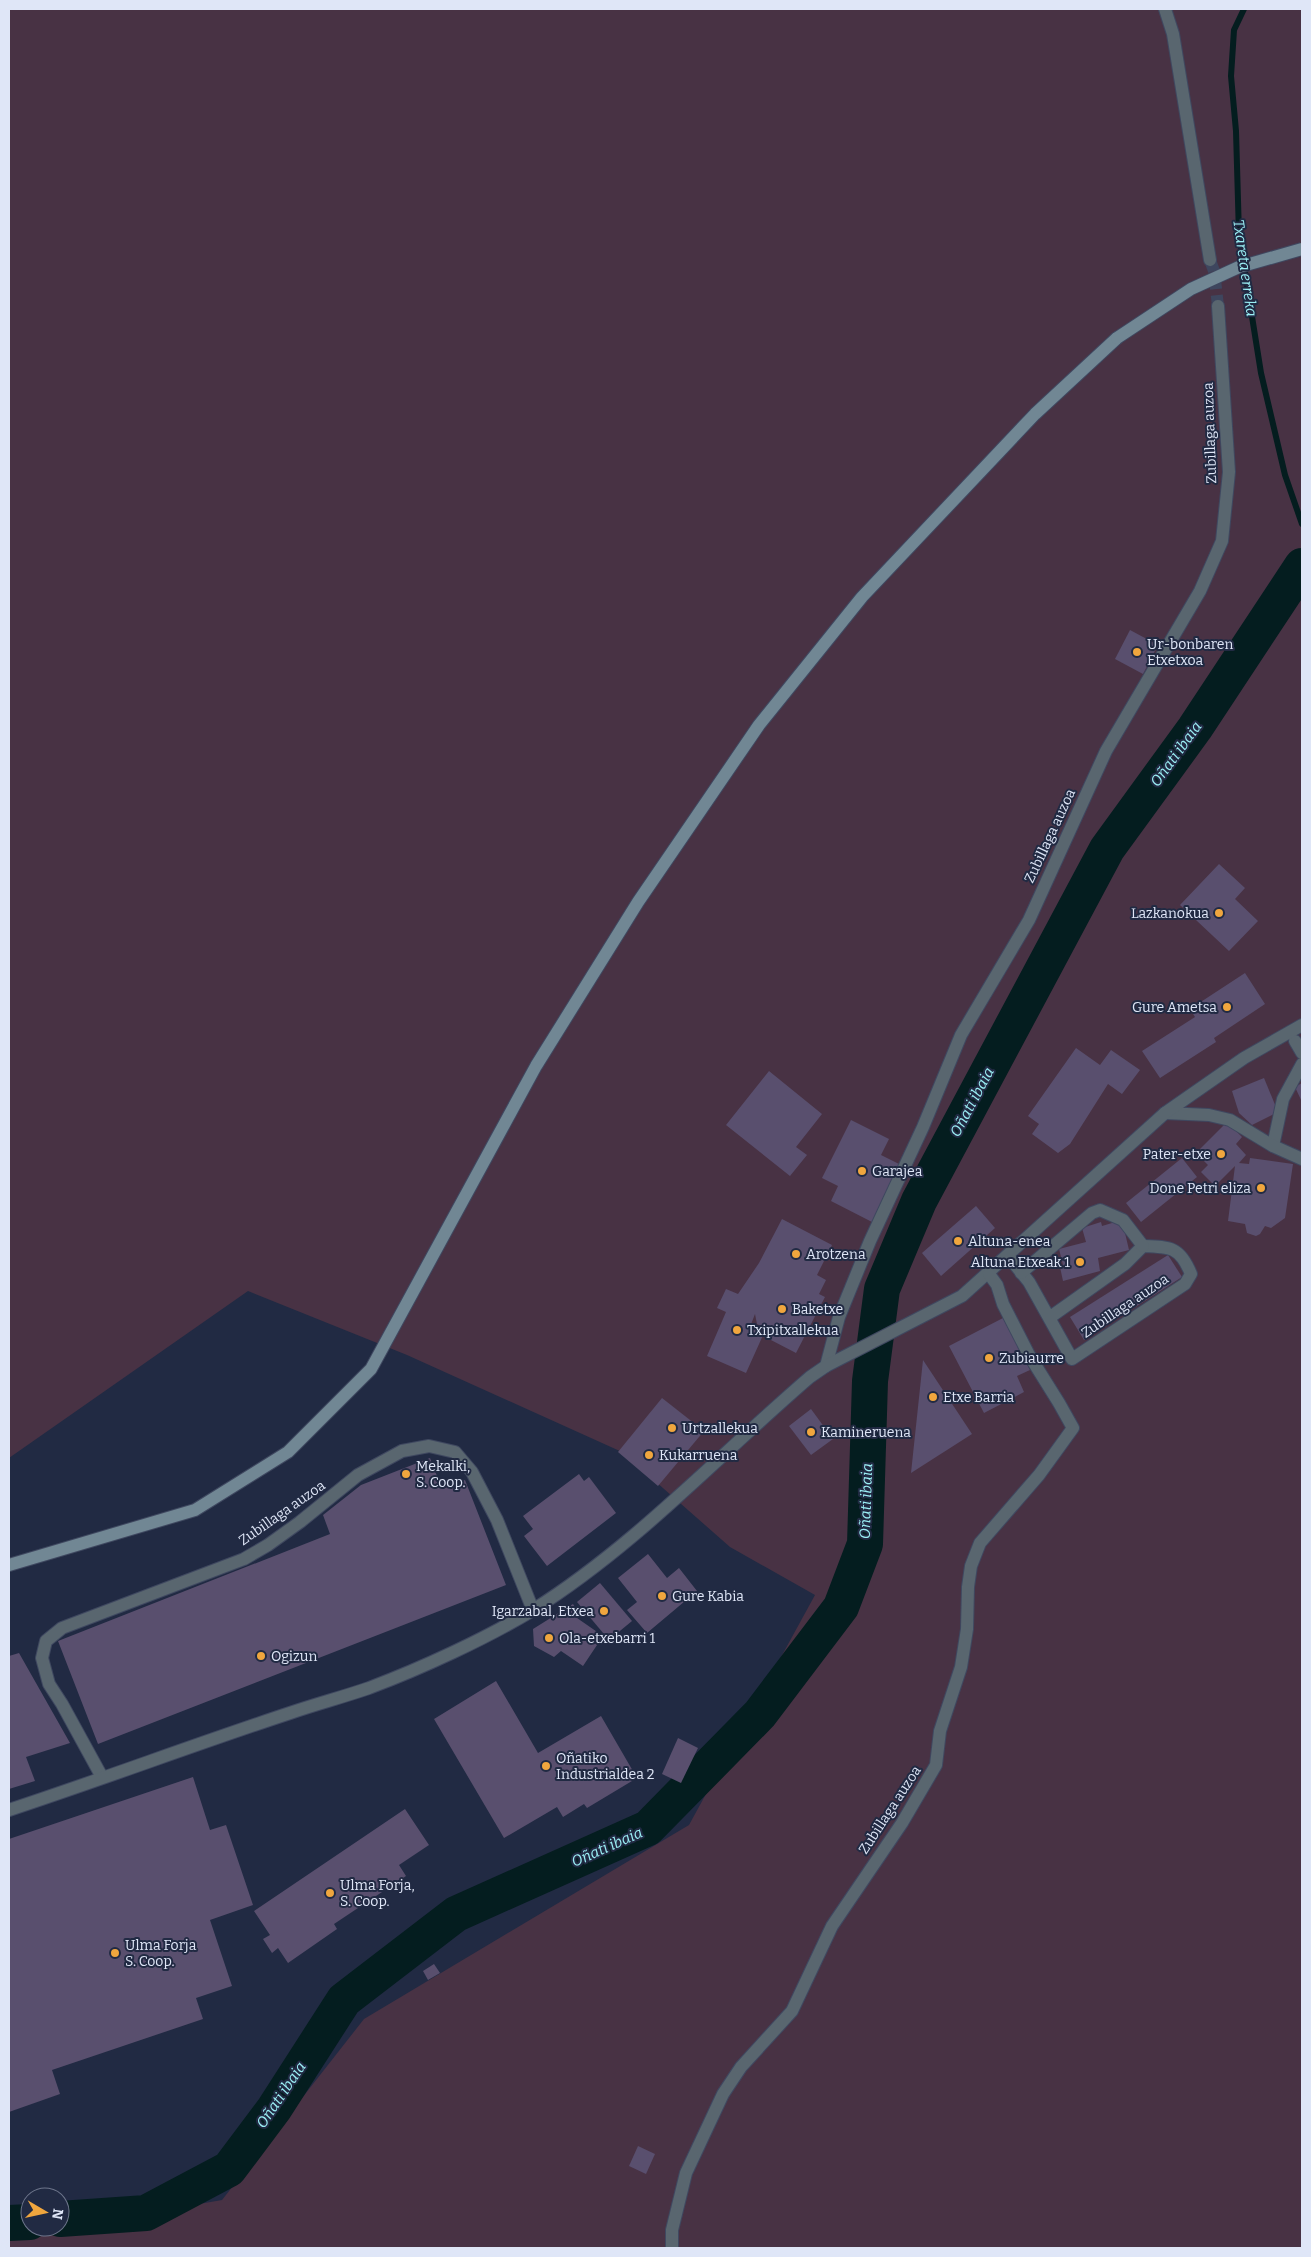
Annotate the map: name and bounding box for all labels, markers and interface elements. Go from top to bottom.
water label: Txareta erreka [1229,218,1261,318]
street label: Zubillaga auzoa [1200,382,1220,484]
place label: Ur-bonbaren Etxetxoa [1147,636,1233,669]
marker: Ur-bonbaren Etxetxoa [1131,646,1143,658]
water label: Oñati ibaia [1146,718,1206,790]
street label: Zubillaga auzoa [1021,786,1079,886]
place label: Lazkanokua [1131,905,1209,922]
marker: Lazkanokua [1213,907,1225,919]
place label: Gure Ametsa [1132,999,1217,1016]
marker: Gure Ametsa [1221,1001,1233,1013]
water label: Oñati ibaia [946,1064,998,1140]
place label: Pater-etxe [1143,1146,1211,1163]
marker: Pater-etxe [1215,1148,1227,1160]
place label: Garajea [872,1163,923,1180]
marker: Garajea [856,1165,868,1177]
place label: Done Petri eliza [1150,1180,1251,1197]
marker: Done Petri eliza [1255,1182,1267,1194]
place label: Altuna-enea [968,1233,1051,1250]
marker: Altuna-enea [952,1235,964,1247]
place label: Arotzena [806,1246,866,1263]
marker: Arotzena [790,1248,802,1260]
place label: Altuna Etxeak 1 [971,1254,1070,1271]
marker: Altuna Etxeak 1 [1074,1256,1086,1268]
street label: Zubillaga auzoa [1078,1270,1172,1341]
place label: Baketxe [792,1301,843,1318]
marker: Baketxe [776,1303,788,1315]
place label: Txipitxallekua [747,1322,839,1339]
marker: Txipitxallekua [731,1324,743,1336]
place label: Zubiaurre [999,1350,1064,1367]
marker: Zubiaurre [983,1352,995,1364]
place label: Etxe Barria [943,1389,1014,1406]
marker: Etxe Barria [927,1391,939,1403]
place label: Urtzallekua [682,1420,758,1437]
marker: Urtzallekua [666,1422,678,1434]
place label: Kamineruena [821,1424,911,1441]
marker: Kamineruena [805,1426,817,1438]
place label: Kukarruena [659,1447,738,1464]
marker: Kukarruena [643,1449,655,1461]
place label: Mekalki, S. Coop. [416,1458,470,1491]
water label: Oñati ibaia [856,1463,876,1539]
marker: Mekalki, S. Coop. [400,1468,412,1480]
street label: Zubillaga auzoa [236,1477,329,1549]
place label: Gure Kabia [672,1588,744,1605]
marker: Gure Kabia [656,1590,668,1602]
place label: Igarzabal, Etxea [492,1603,594,1620]
marker: Igarzabal, Etxea [598,1605,610,1617]
place label: Ola-etxebarri 1 [559,1630,655,1647]
marker: Ola-etxebarri 1 [543,1632,555,1644]
place label: Ogizun [271,1648,317,1665]
marker: Ogizun [255,1650,267,1662]
place label: Oñatiko Industrialdea 2 [556,1750,654,1783]
marker: Oñatiko Industrialdea 2 [540,1760,552,1772]
street label: Zubillaga auzoa [855,1762,925,1857]
water label: Oñati ibaia [569,1823,645,1871]
place label: Ulma Forja, S. Coop. [340,1877,415,1910]
marker: Ulma Forja, S. Coop. [324,1887,336,1899]
place label: Ulma Forja S. Coop. [125,1937,197,1970]
marker: Ulma Forja S. Coop. [109,1947,121,1959]
water label: Oñati ibaia [252,2058,310,2132]
north arrow [20,2187,70,2237]
text: N [48,2207,67,2221]

